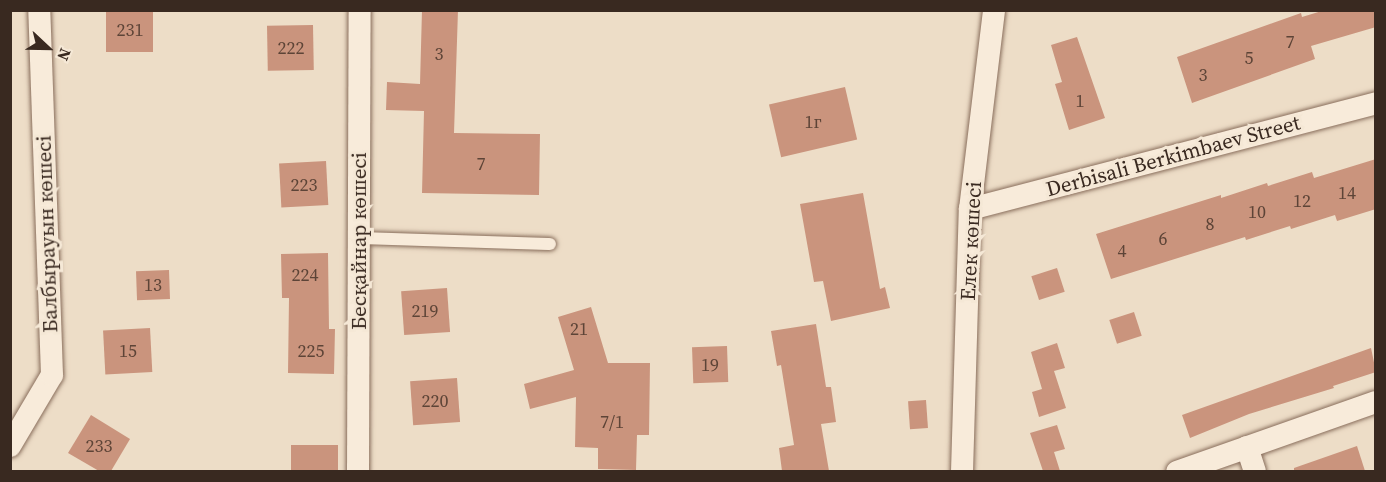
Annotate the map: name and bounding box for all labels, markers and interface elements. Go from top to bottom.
north arrow [18,18,78,78]
house number: 231 [117,19,143,41]
house number: 7 [1286,31,1294,53]
house number: 222 [278,37,304,59]
house number: 3 [435,43,443,65]
text: N [52,45,77,64]
house number: 5 [1245,47,1253,69]
house number: 3 [1199,64,1207,86]
house number: 1 [1076,90,1084,112]
street label: Derbisali Berkimbaev Street [1043,110,1303,202]
house number: 1г [804,111,822,133]
street label: Балбырауын көшесі [31,135,63,333]
street label: Бесқайнар көшесі [346,152,372,330]
house number: 7 [477,153,485,175]
house number: 223 [291,174,317,196]
street label: Елек көшесі [955,181,987,301]
house number: 14 [1338,182,1356,204]
house number: 12 [1293,190,1311,212]
house number: 10 [1248,201,1266,223]
house number: 8 [1206,213,1214,235]
house number: 6 [1159,228,1167,250]
house number: 4 [1118,240,1126,262]
house number: 224 [292,264,318,286]
house number: 13 [144,274,162,296]
house number: 219 [412,300,438,322]
house number: 21 [570,318,588,340]
house number: 15 [119,340,137,362]
house number: 225 [298,340,324,362]
house number: 19 [701,354,719,376]
house number: 220 [422,390,448,412]
house number: 7/1 [600,411,624,433]
house number: 233 [86,435,112,457]

